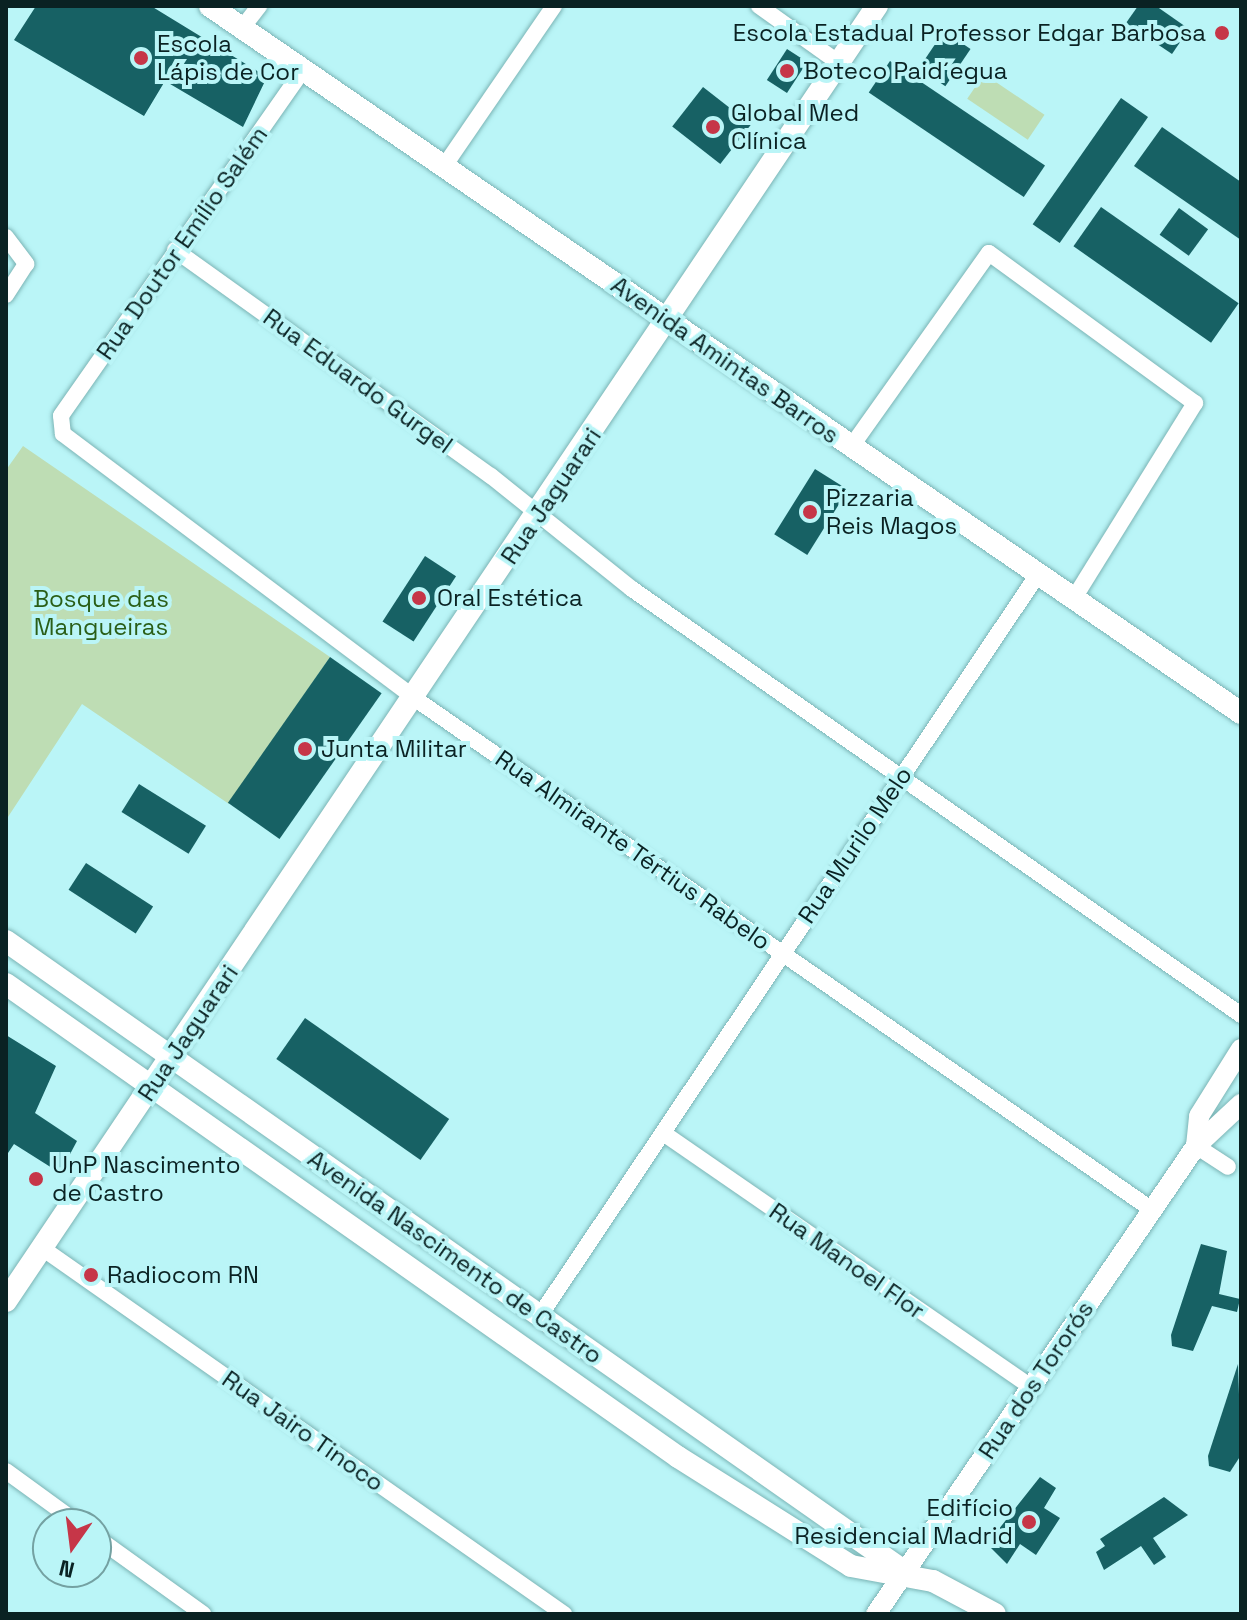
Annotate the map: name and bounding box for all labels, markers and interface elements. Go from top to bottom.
place label: Escola Estadual Professor Edgar Barbosa [733,19,1206,47]
marker: Escola Estadual Professor Edgar Barbosa [1213,24,1231,42]
place label: Escola Lápis de Cor [157,30,299,86]
marker: Escola Lápis de Cor [132,49,150,67]
place label: Boteco Paid´egua [803,57,1008,85]
marker: Boteco Paid´egua [778,62,796,80]
place label: Global Med Clínica [731,99,859,155]
marker: Global Med Clínica [702,116,724,138]
street label: Rua Doutor Emílio Salém [91,121,273,365]
street label: Avenida Amintas Barros [605,270,845,450]
street label: Rua Eduardo Gurgel [258,303,458,459]
street label: Rua Jaguarari [495,422,607,570]
place label: Pizzaria Reis Magos [826,484,957,540]
marker: Pizzaria Reis Magos [801,503,819,521]
place label: Oral Estética [437,584,583,612]
park label: Bosque das Mangueiras [33,585,169,641]
marker: Oral Estética [408,587,430,609]
place label: Junta Militar [321,735,467,763]
marker: Junta Militar [296,740,314,758]
street label: Rua Almirante Tértius Rabelo [490,744,776,956]
street label: Rua Murilo Melo [792,761,918,929]
street label: Rua Jaguarari [132,959,244,1107]
street label: Avenida Nascimento de Castro [302,1144,608,1370]
place label: UnP Nascimento de Castro [52,1151,240,1207]
marker: UnP Nascimento de Castro [27,1170,45,1188]
street label: Rua Manoel Flor [764,1197,930,1325]
place label: Radiocom RN [107,1261,259,1289]
marker: Radiocom RN [82,1266,100,1284]
street label: Rua dos Tororós [972,1295,1100,1465]
street label: Rua Jairo Tinoco [216,1364,390,1498]
place label: Edifício Residencial Madrid [795,1494,1013,1550]
north arrow [32,1508,112,1588]
marker: Edifício Residencial Madrid [1020,1513,1038,1531]
text: N [56,1554,77,1585]

